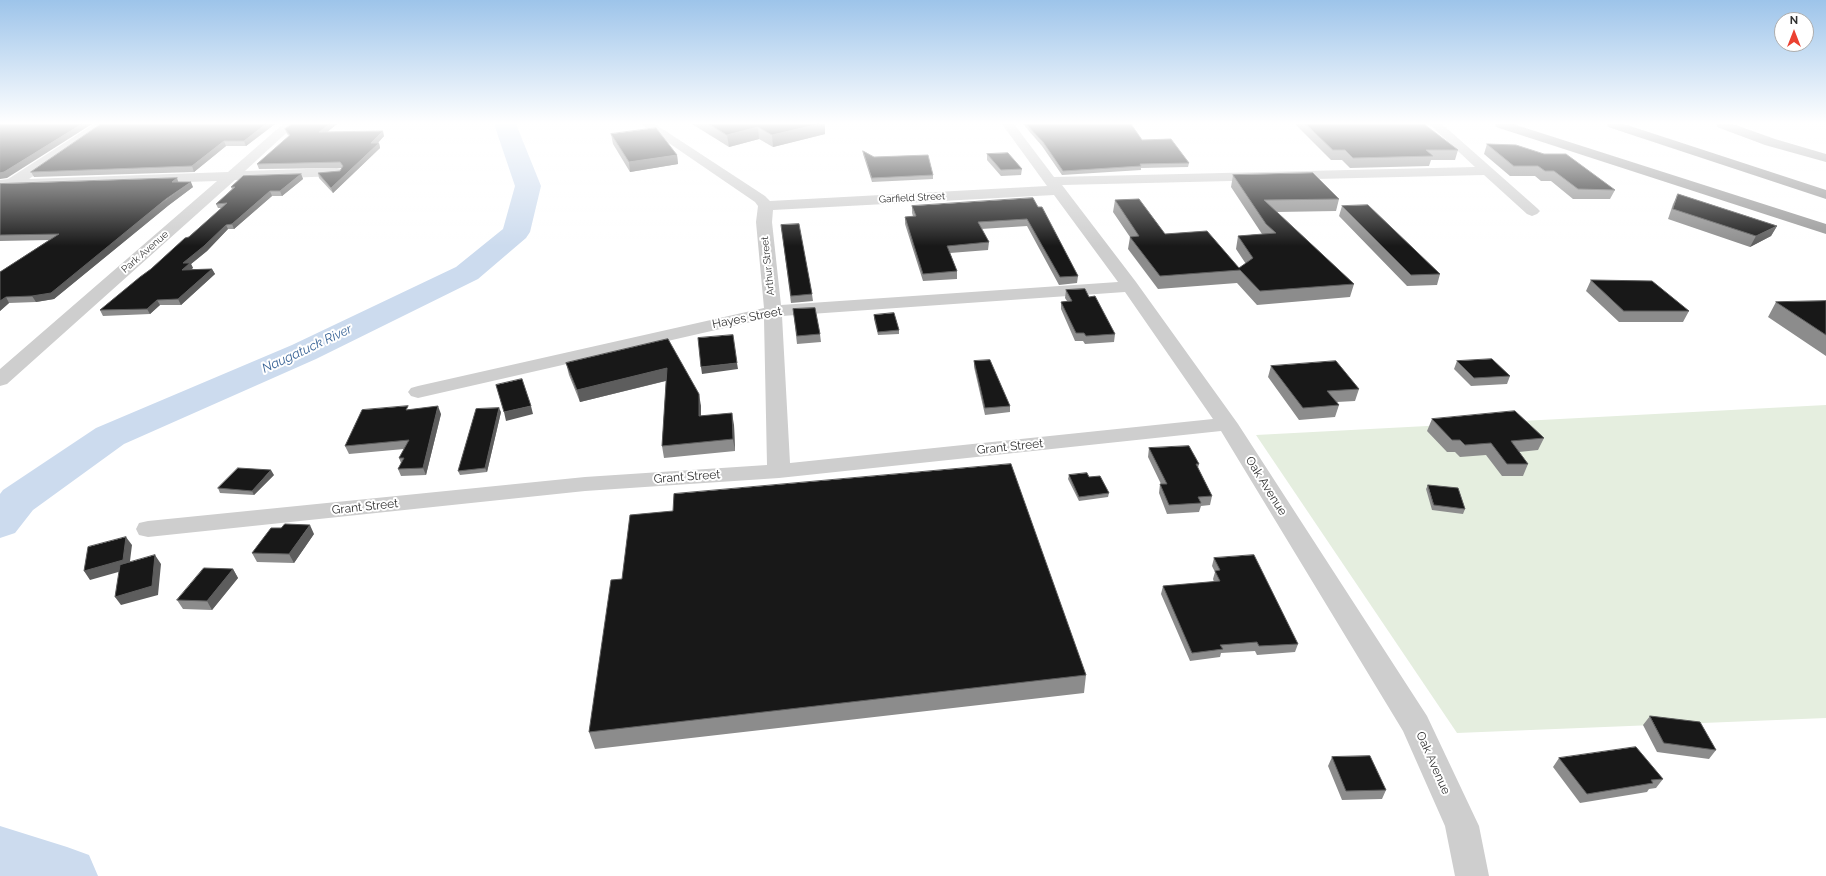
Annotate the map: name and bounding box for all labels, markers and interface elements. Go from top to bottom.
north arrow [1774,12,1814,52]
text: N [1790,14,1798,27]
street label: Garfield Street [879,190,945,206]
street label: Park Avenue [119,228,171,276]
street label: Arthur Street [759,236,777,296]
street label: Hayes Street [711,304,783,332]
water label: Naugatuck River [260,321,354,377]
street label: Grant Street [976,436,1044,458]
street label: Oak Avenue [1242,454,1290,518]
street label: Grant Street [653,467,721,487]
street label: Grant Street [331,496,399,518]
street label: Oak Avenue [1413,729,1453,797]

